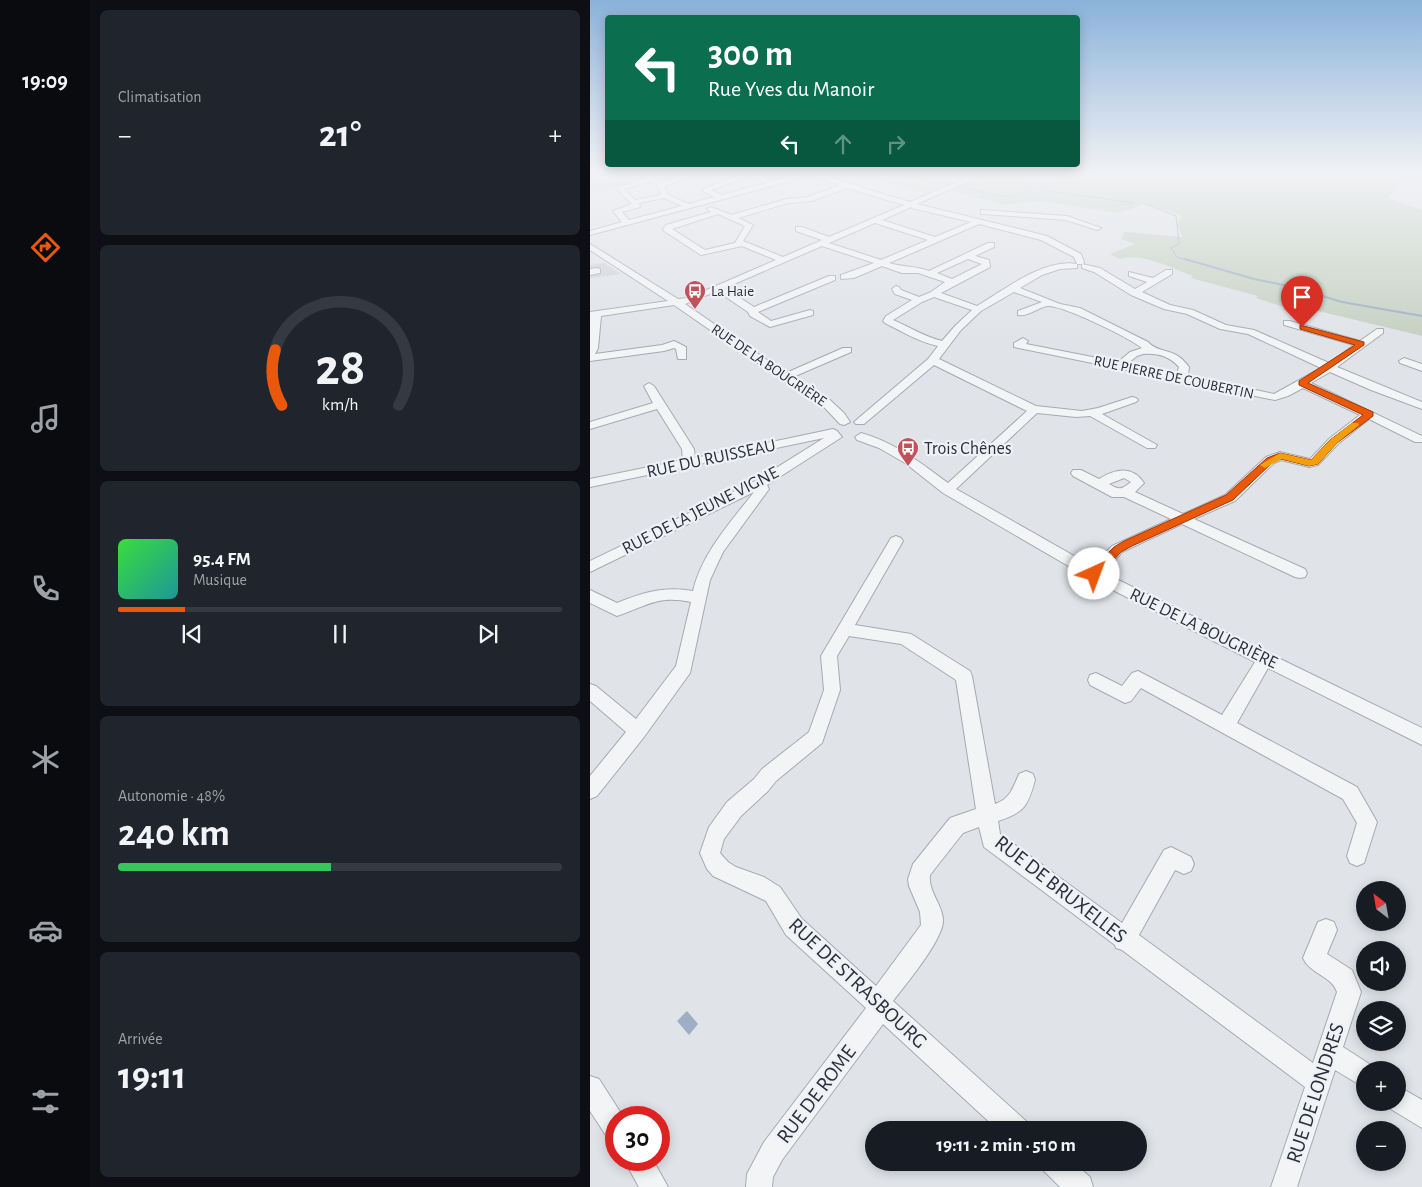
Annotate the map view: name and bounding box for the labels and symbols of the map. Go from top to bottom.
pin [1281,276,1323,327]
bus stop icon: La Haie [683,279,707,310]
place label: La Haie [711,284,754,299]
street label: RUE DE LA BOUGRIÈRE [709,320,830,409]
street label: RUE PIERRE DE COUBERTIN [1092,353,1255,402]
bus stop icon: Trois Chênes [896,436,920,467]
street label: RUE DU RUISSEAU [645,437,777,481]
place label: Trois Chênes [924,440,1012,458]
street label: RUE DE LA JEUNE VIGNE [619,464,782,558]
position arrow [1067,547,1119,599]
street label: RUE DE LA BOUGRIÈRE [1127,583,1282,673]
street label: RUE DE BRUXELLES [991,832,1131,947]
north arrow [1356,881,1406,931]
street label: RUE DE STRASBOURG [784,914,931,1053]
street label: RUE DE LONDRES [1283,1020,1348,1166]
street label: RUE DE ROME [773,1041,860,1147]
speed limit sign: 30 [605,1106,670,1171]

